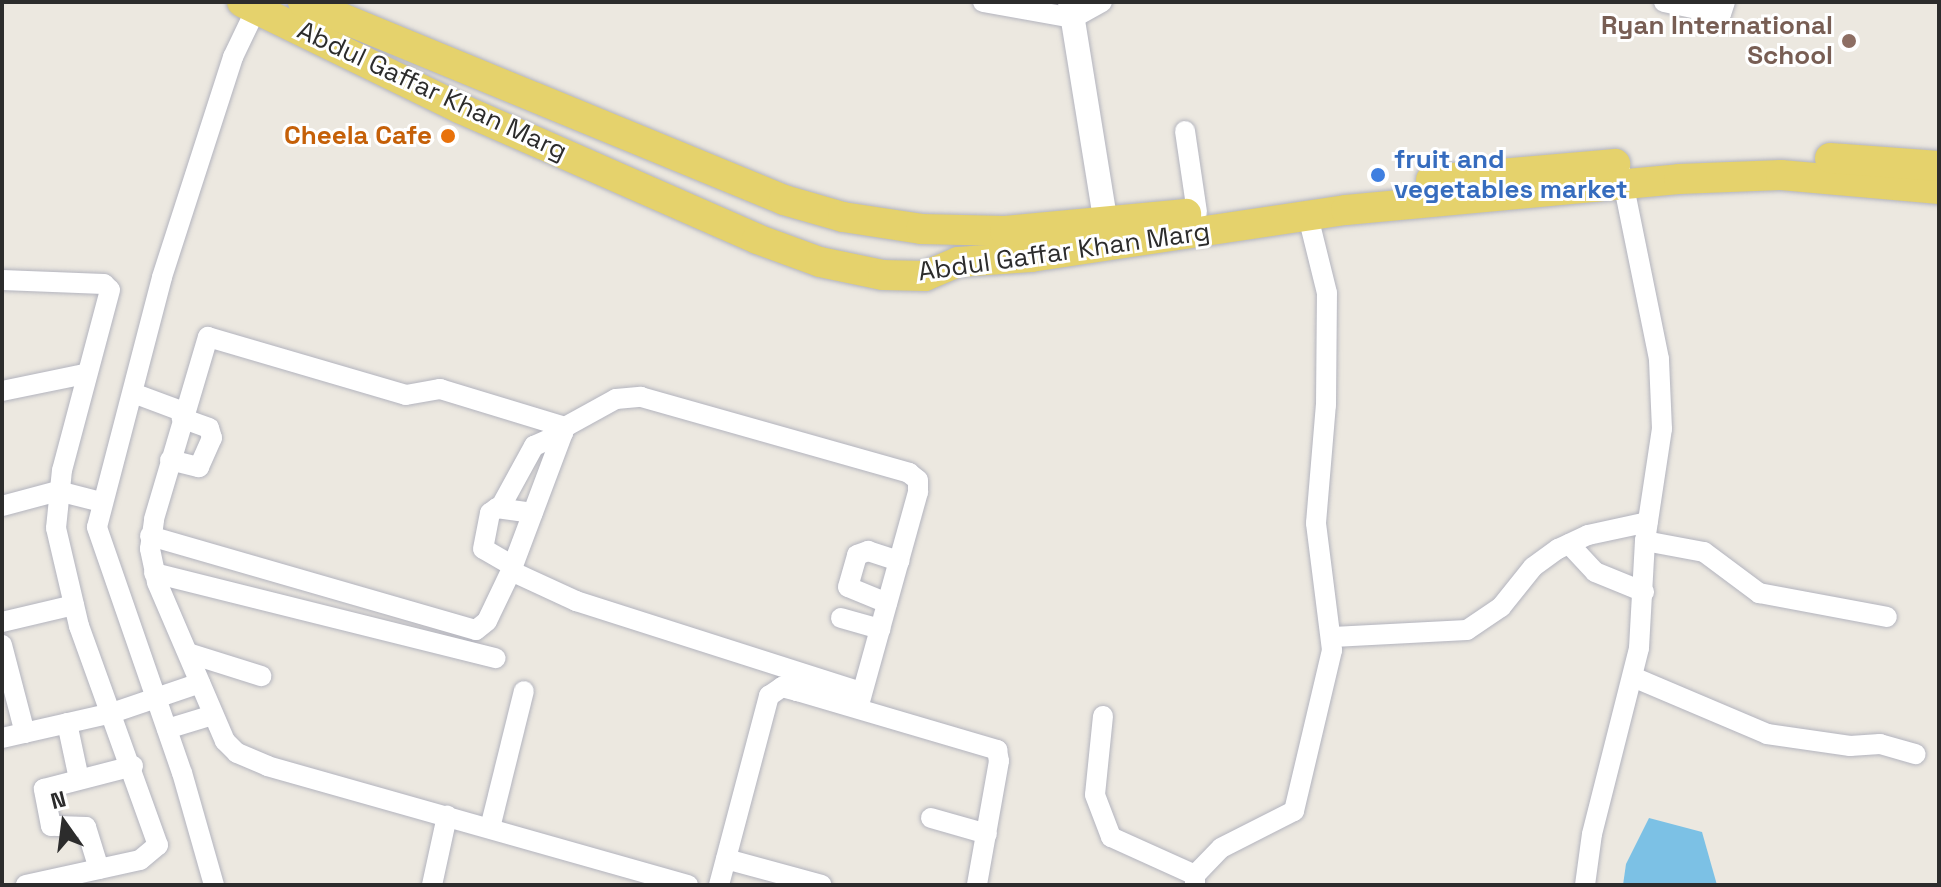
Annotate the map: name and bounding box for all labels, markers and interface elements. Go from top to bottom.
place label: Ryan International School [1601,10,1833,72]
street label: Abdul Gaffar Khan Marg [292,15,572,167]
marker: Ryan International School [1840,32,1858,50]
place label: Cheela Cafe [284,120,432,152]
marker: Cheela Cafe [439,127,457,145]
place label: fruit and vegetables market [1394,144,1628,206]
marker: fruit and vegetables market [1369,166,1387,184]
street label: Abdul Gaffar Khan Marg [916,216,1212,288]
north arrow [24,783,104,863]
text: N [48,784,69,815]

